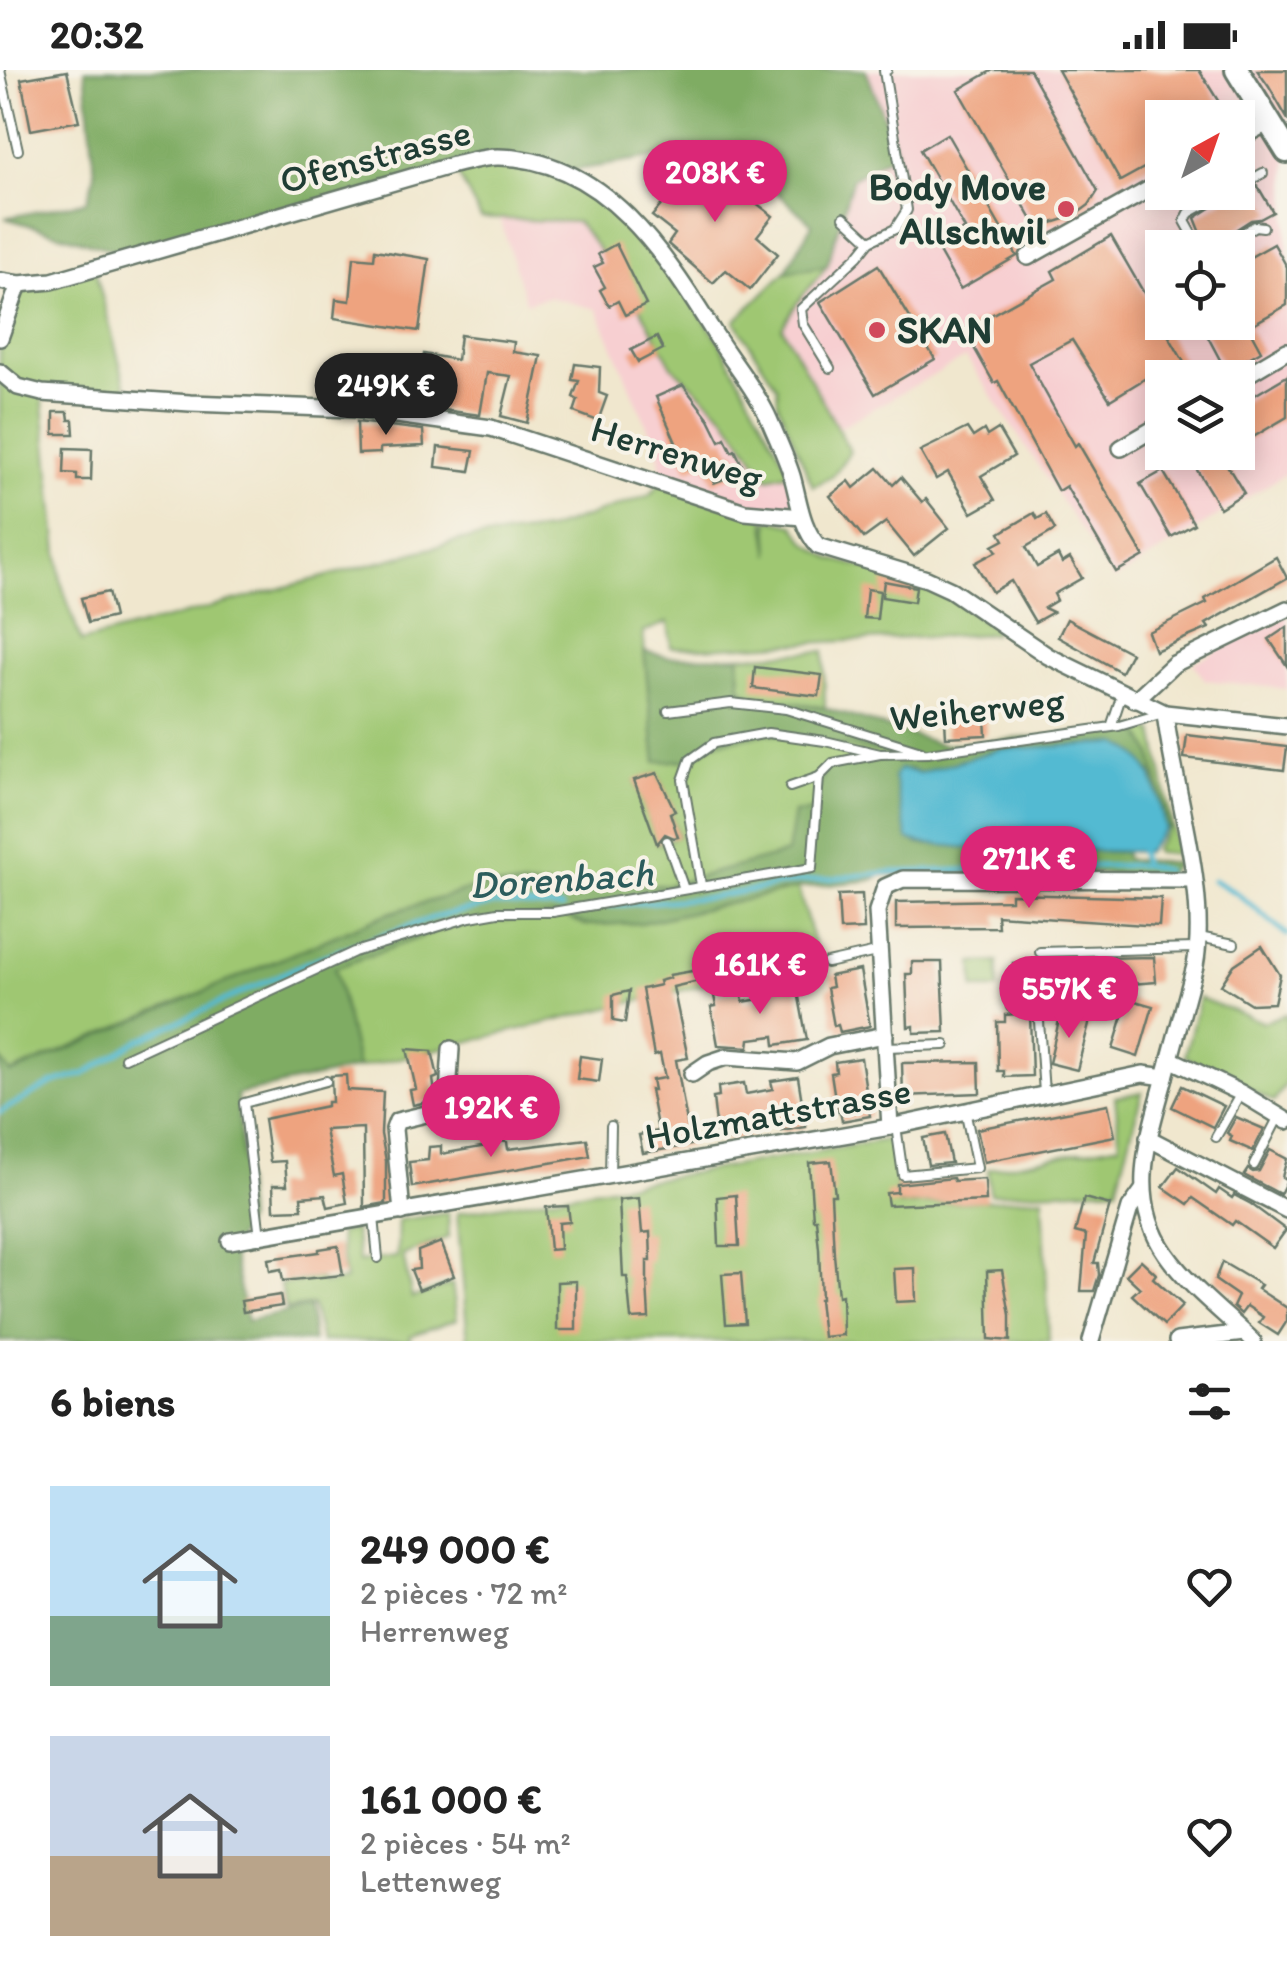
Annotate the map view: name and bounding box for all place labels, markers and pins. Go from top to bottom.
pin: 208K € [634,140,796,225]
place label: Body Move Allschwil [869,164,1046,254]
marker: Body Move Allschwil [1055,198,1077,220]
place label: SKAN [897,307,992,353]
marker: SKAN [866,319,888,341]
pin: 249K € [305,353,467,438]
pin: 271K € [948,826,1110,911]
pin: 161K € [679,932,841,1017]
pin: 557K € [988,956,1150,1041]
pin: 192K € [410,1075,572,1160]

